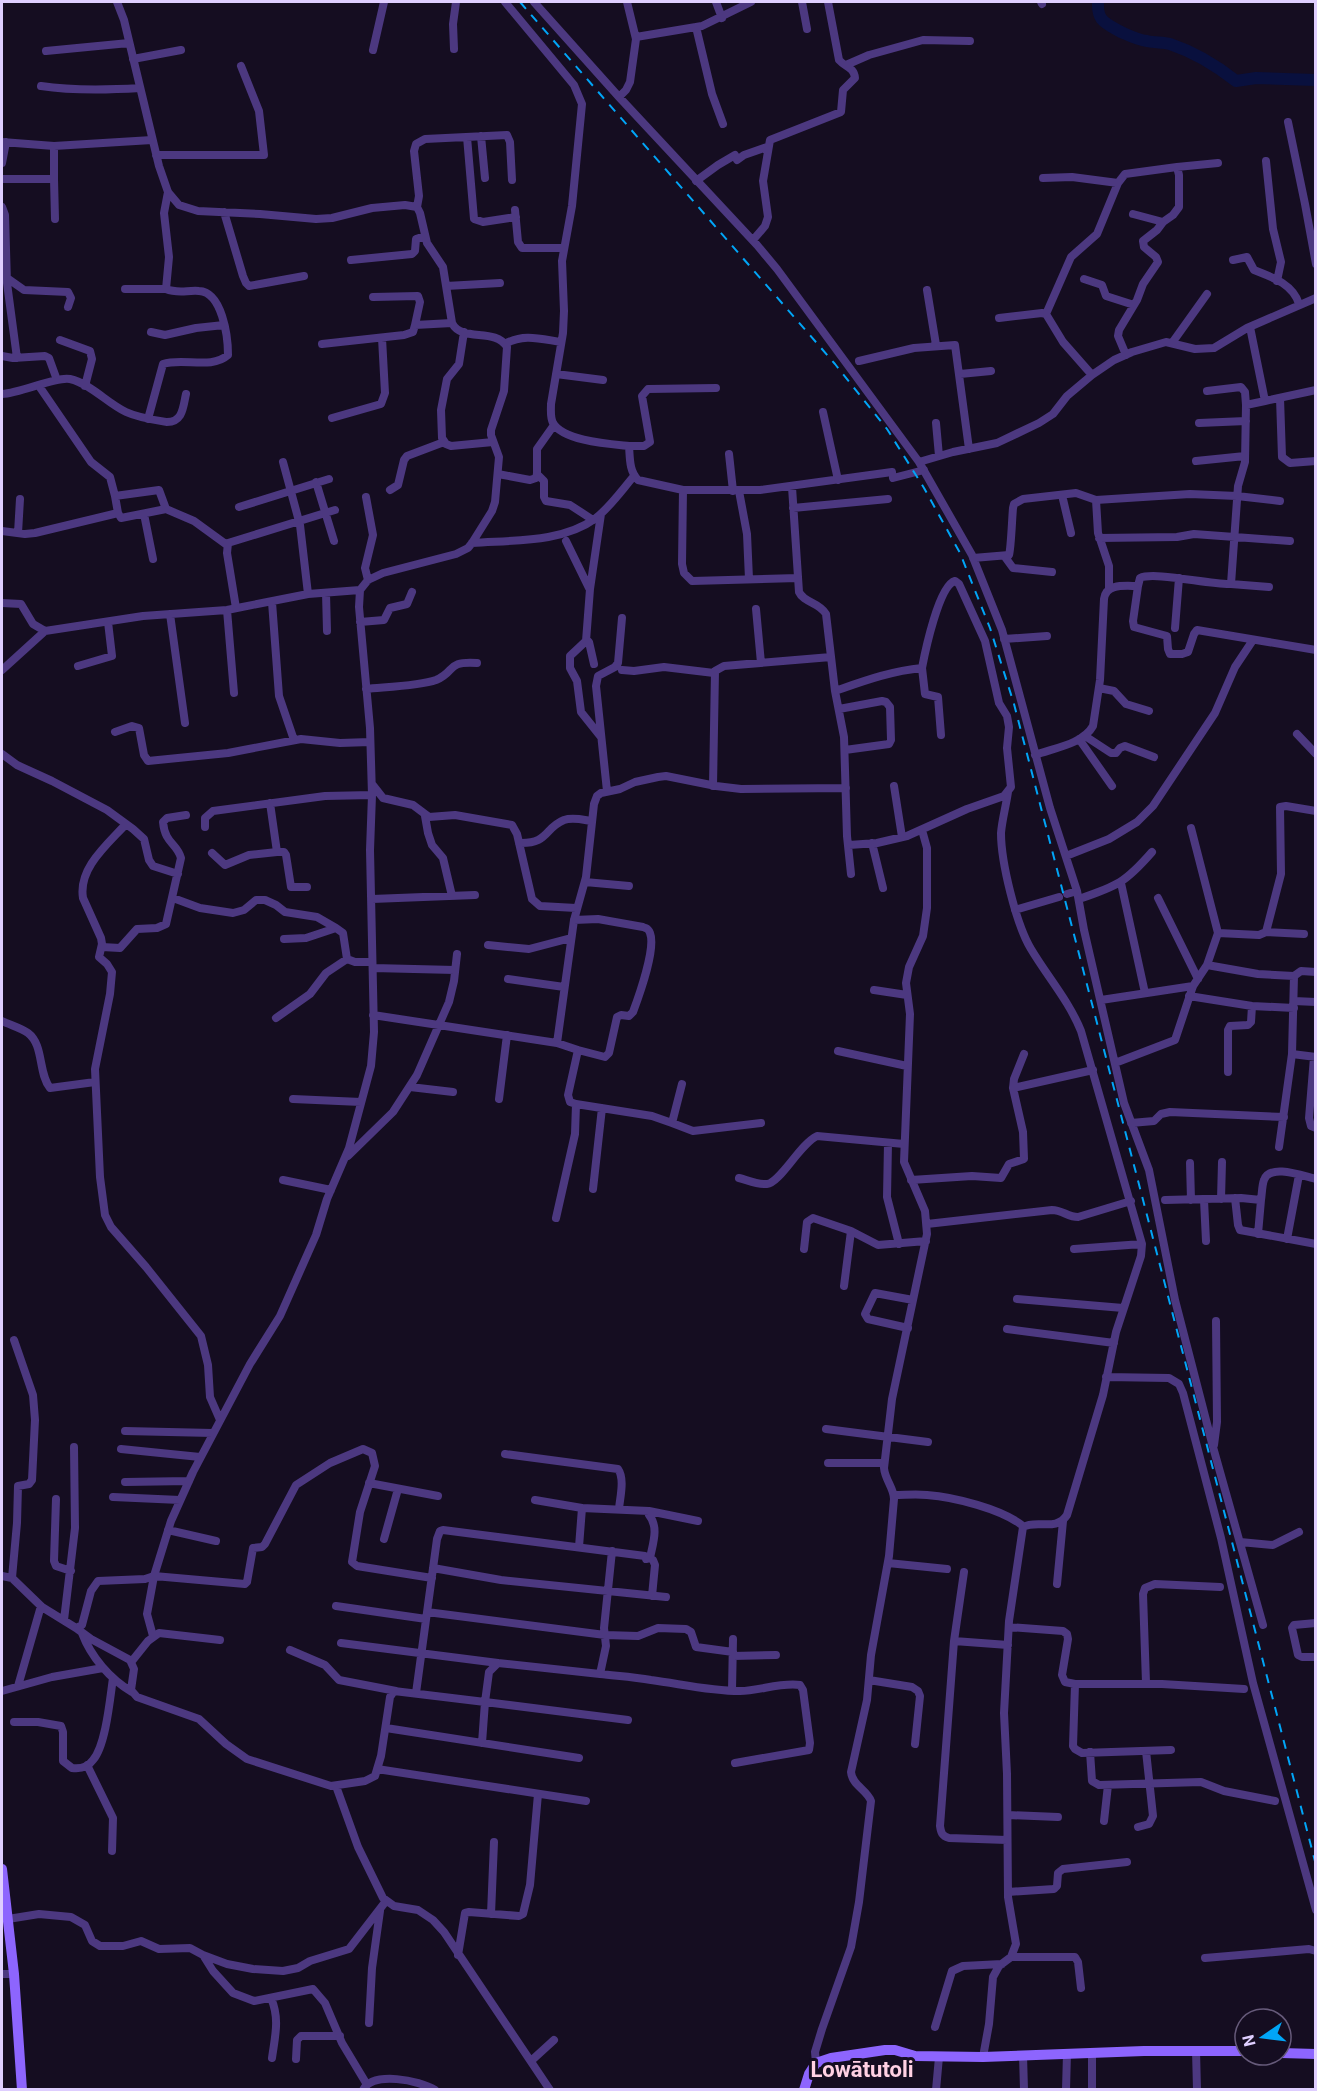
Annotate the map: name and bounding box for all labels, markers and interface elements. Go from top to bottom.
north arrow [1233,2007,1293,2067]
text: N [1238,2033,1260,2048]
district label: Lowātutoli [810,2057,914,2082]

